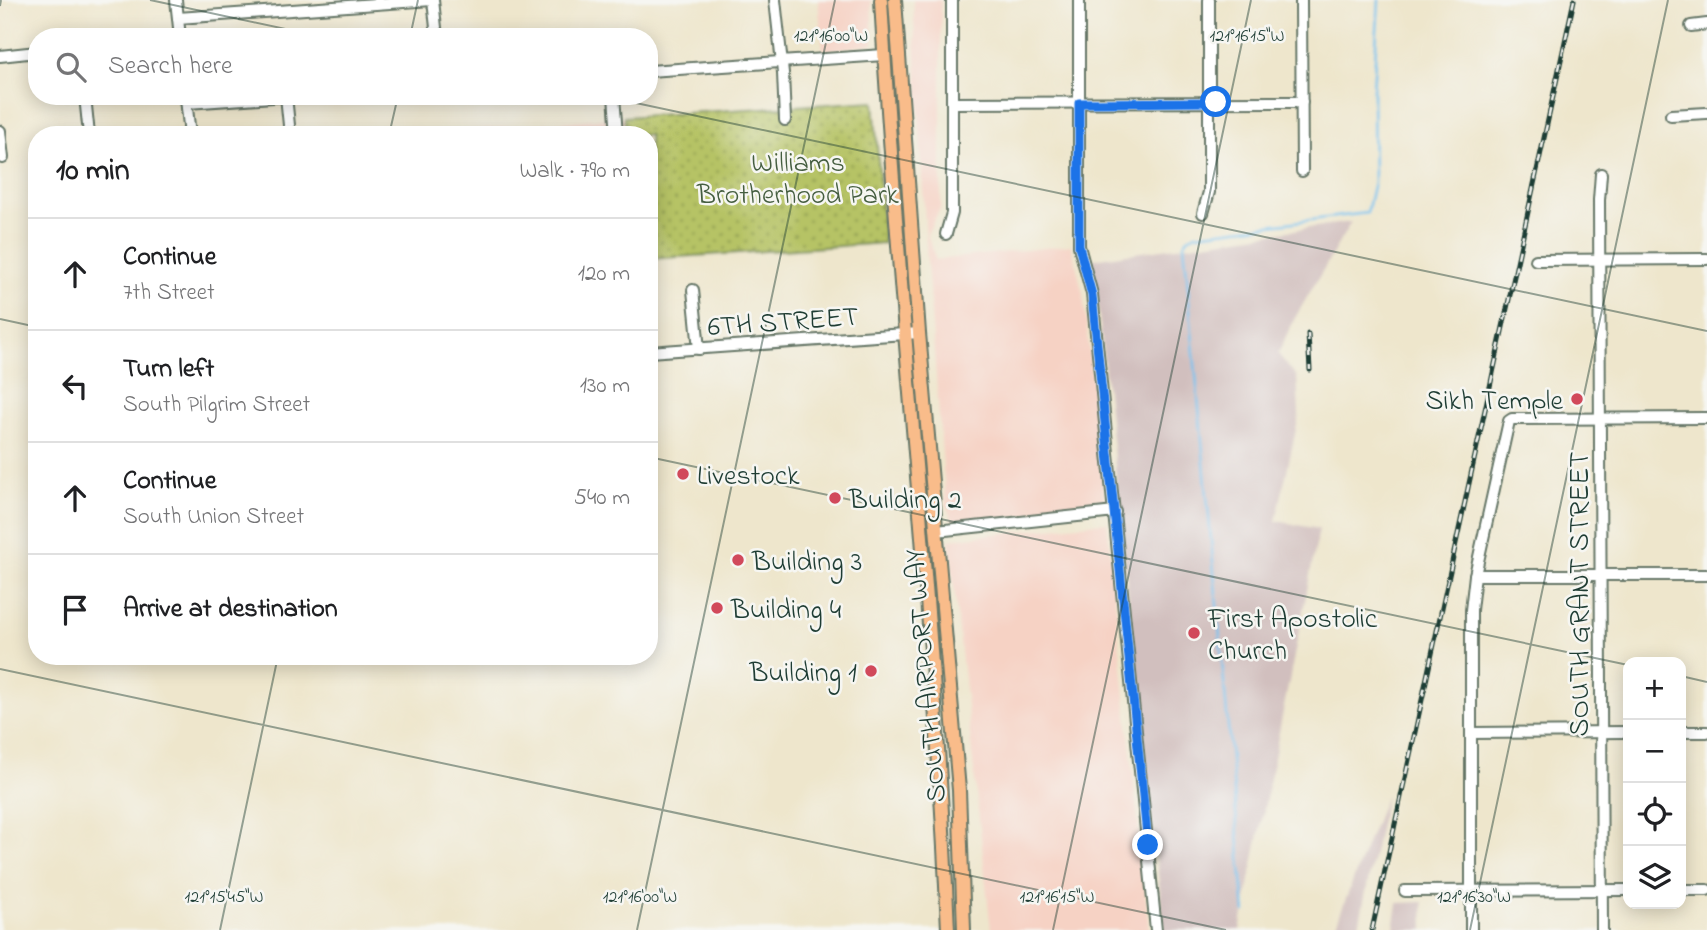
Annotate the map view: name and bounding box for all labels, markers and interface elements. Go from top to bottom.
text: 121°16'00"W [794,24,868,50]
text: 121°16'15"W [1210,24,1285,50]
search box [28,28,658,105]
icon: search [52,48,90,86]
text: Search here [108,48,233,86]
route start [1200,86,1231,117]
park label: Williams Brotherhood Park [696,144,900,217]
text: 10 min [56,150,129,194]
text: Walk · 790 m [519,155,630,188]
text: Continue [123,239,216,277]
icon: ahead [56,255,94,293]
text: 120 m [578,258,630,291]
text: 7th Street [123,277,215,310]
street label: 6TH STREET [706,298,860,349]
text: Turn left [123,351,214,389]
icon: left [56,367,94,405]
text: 130 m [580,370,630,403]
place label: Sikh Temple [1425,382,1563,423]
text: South Pilgrim Street [123,389,310,422]
marker: Sikh Temple [1569,391,1585,407]
street label: SOUTH GRANT STREET [1561,451,1602,737]
place label: Livestock [697,457,800,498]
text: Continue [123,463,216,501]
marker: Livestock [675,466,691,482]
icon: ahead [56,479,94,517]
place label: Building 2 [848,481,962,522]
text: 540 m [574,482,630,515]
marker: Building 2 [827,490,843,506]
text: South Union Street [123,501,304,534]
place label: Building 3 [751,543,862,584]
street label: SOUTH AIRPORT WAY [896,547,959,804]
marker: Building 3 [730,552,746,568]
icon: arrive [56,591,94,629]
text: Arrive at destination [123,591,338,629]
place label: Building 4 [730,591,842,632]
marker: Building 4 [709,600,725,616]
place label: First Apostolic Church [1207,600,1378,673]
marker: First Apostolic Church [1186,625,1202,641]
place label: Building 1 [748,654,857,695]
map controls [1623,657,1686,909]
button: + [1623,657,1686,720]
marker: Building 1 [863,663,879,679]
button: − [1623,720,1686,783]
button: locate [1623,783,1686,846]
route end [1132,829,1163,860]
button: layers [1623,846,1686,909]
text: 121°15'45"W [184,885,264,911]
text: 121°16'00"W [603,885,677,911]
text: 121°16'15"W [1020,885,1095,911]
text: 121°16'30"W [1437,885,1511,911]

